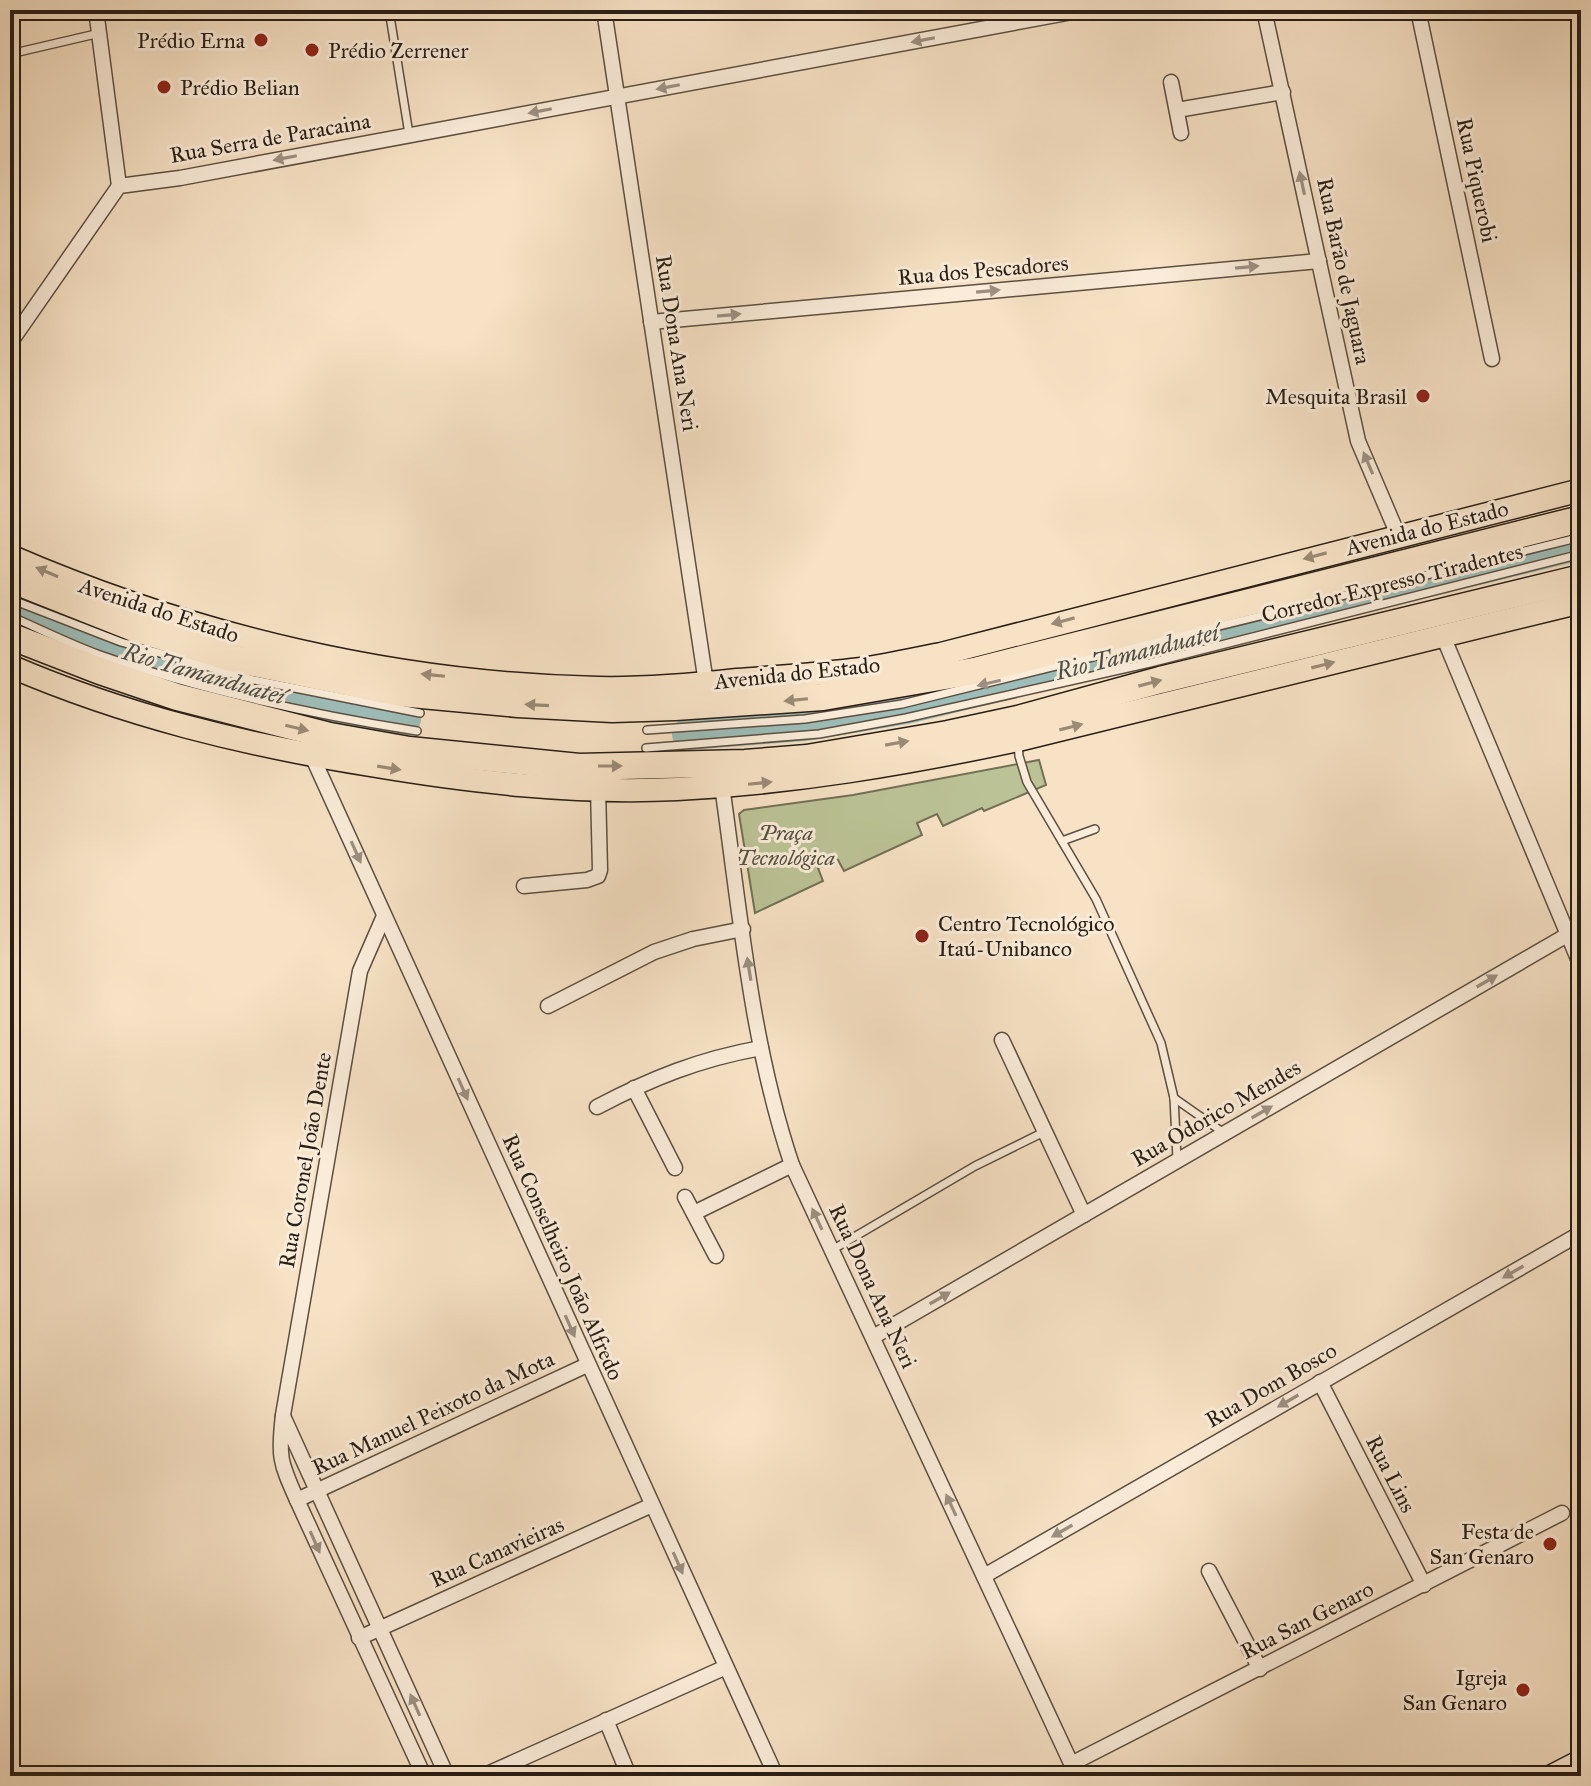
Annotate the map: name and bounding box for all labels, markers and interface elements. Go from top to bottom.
place label: Prédio Erna [137,27,246,54]
marker: Prédio Erna [252,31,270,49]
one-way arrow [911,34,936,46]
place label: Prédio Zerrener [328,37,469,64]
marker: Prédio Zerrener [303,41,321,59]
place label: Prédio Belian [180,74,300,101]
marker: Prédio Belian [155,78,173,96]
one-way arrow [655,82,680,94]
one-way arrow [528,105,553,117]
street label: Rua Serra de Paracaina [168,107,373,169]
street label: Rua Piquerobi [1451,115,1503,245]
one-way arrow [272,153,297,165]
one-way arrow [1295,170,1308,195]
street label: Rua Barão de Jaguara [1311,175,1377,367]
street label: Rua dos Pescadores [896,249,1070,291]
street label: Rua Dona Ana Neri [650,253,704,433]
one-way arrow [1235,261,1260,274]
one-way arrow [976,285,1001,298]
one-way arrow [717,308,742,321]
place label: Mesquita Brasil [1265,383,1407,410]
marker: Mesquita Brasil [1414,387,1432,405]
one-way arrow [1361,451,1374,475]
street label: Avenida do Estado [1342,495,1511,561]
street label: Corredor Expresso Tiradentes [1259,537,1525,629]
one-way arrow [1303,551,1328,563]
one-way arrow [35,566,59,579]
street label: Avenida do Estado [75,571,242,649]
water label: Rio Tamanduateí [1051,616,1227,687]
one-way arrow [1051,616,1076,628]
water label: Rio Tamanduateí [118,636,293,713]
street label: Avenida do Estado [712,651,881,695]
one-way arrow [1311,659,1336,671]
one-way arrow [420,668,445,681]
one-way arrow [1137,677,1162,689]
one-way arrow [976,678,1001,690]
one-way arrow [783,693,808,706]
one-way arrow [524,699,549,712]
one-way arrow [1058,720,1083,733]
one-way arrow [285,722,310,735]
one-way arrow [885,736,910,749]
one-way arrow [598,760,623,772]
one-way arrow [377,763,402,775]
one-way arrow [748,776,773,789]
park label: Praça Tecnológica [737,819,835,871]
one-way arrow [349,841,362,864]
place label: Centro Tecnológico Itaú-Unibanco [938,910,1115,962]
marker: Centro Tecnológico Itaú-Unibanco [913,927,931,945]
one-way arrow [742,957,755,982]
one-way arrow [1476,974,1498,988]
street label: Rua Coronel João Dente [273,1050,337,1270]
street label: Rua Odorico Mendes [1126,1053,1306,1173]
one-way arrow [456,1078,470,1101]
one-way arrow [1251,1105,1273,1119]
street label: Rua Conselheiro João Alfredo [496,1130,630,1384]
street label: Rua Dona Ana Neri [823,1200,923,1372]
one-way arrow [810,1207,824,1230]
one-way arrow [1502,1265,1524,1279]
one-way arrow [929,1291,951,1305]
one-way arrow [563,1314,577,1338]
street label: Rua Dom Bosco [1201,1337,1341,1433]
street label: Rua Manuel Peixoto da Mota [308,1345,559,1481]
one-way arrow [1276,1394,1299,1408]
street label: Rua Lins [1360,1431,1422,1517]
one-way arrow [944,1493,958,1517]
street label: Rua Canavieiras [426,1510,568,1594]
place label: Festa de San Genaro [1430,1518,1534,1570]
one-way arrow [1051,1524,1073,1538]
one-way arrow [309,1530,322,1553]
marker: Festa de San Genaro [1541,1535,1559,1553]
one-way arrow [672,1551,685,1574]
street label: Rua San Genaro [1236,1575,1378,1665]
place label: Igreja San Genaro [1403,1664,1508,1716]
marker: Igreja San Genaro [1514,1681,1532,1699]
one-way arrow [408,1693,422,1717]

